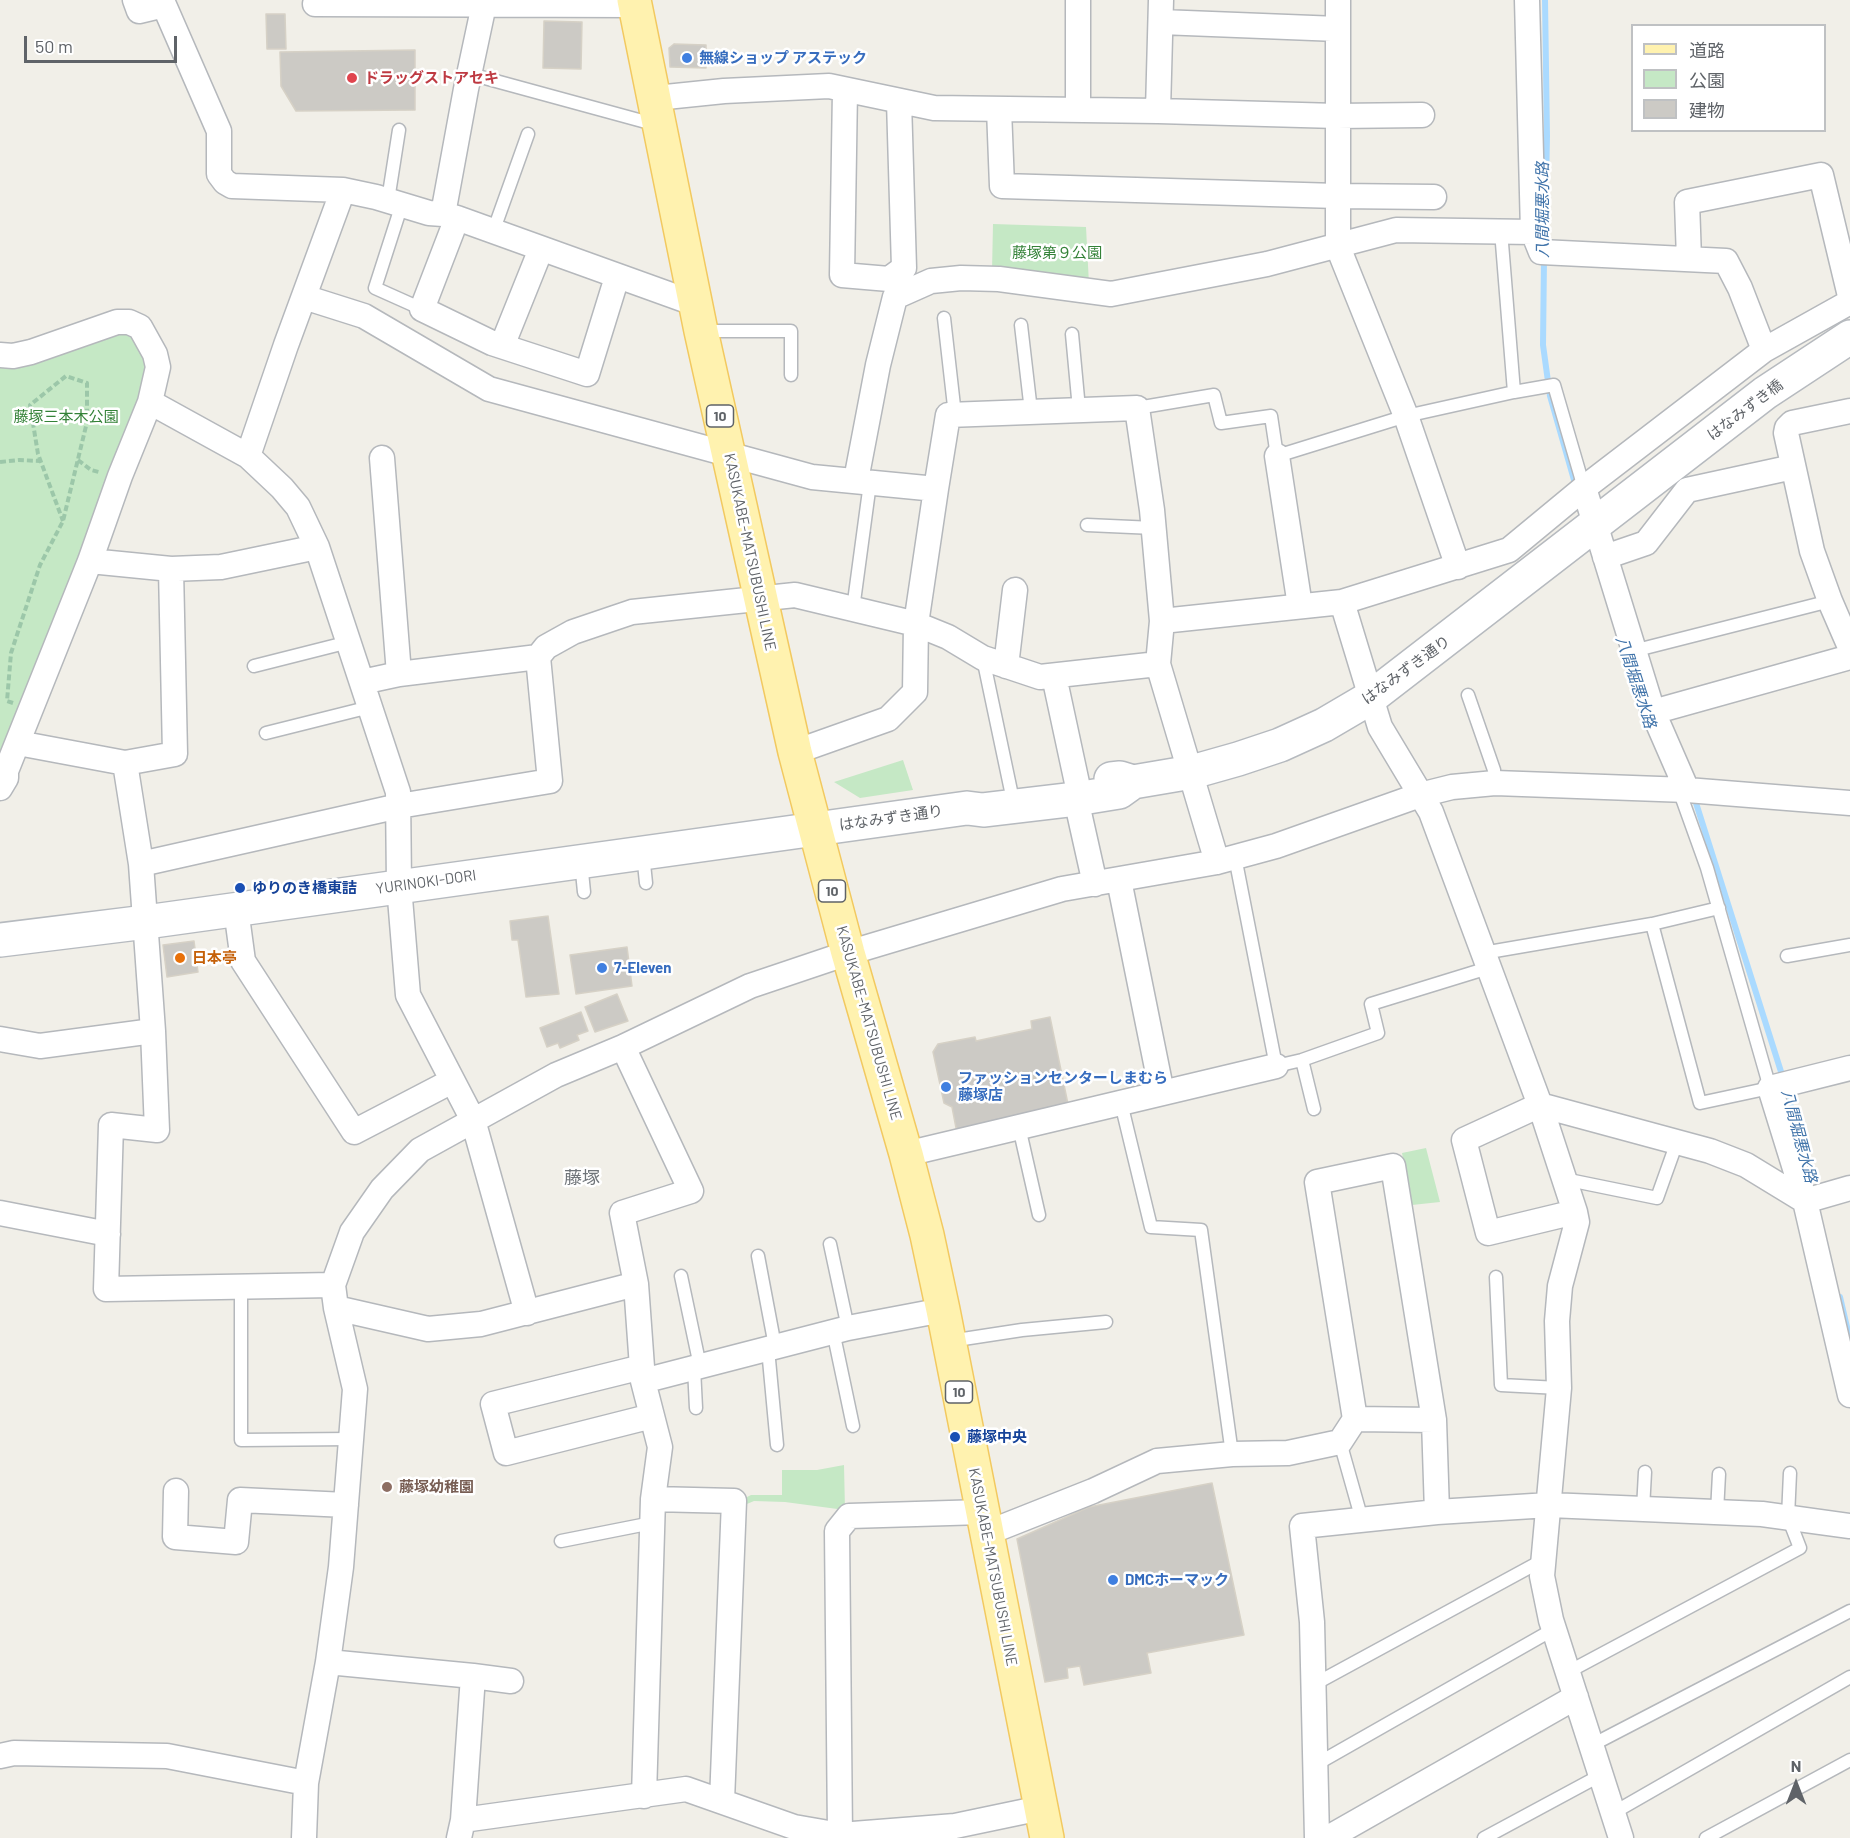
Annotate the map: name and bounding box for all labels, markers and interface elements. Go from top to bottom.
scale bar [27,24,180,62]
legend [1631,24,1826,132]
text: 50 m [35,35,73,57]
text: 道路 [1689,39,1725,61]
place label: 無線ショップ アステック [699,49,867,67]
marker: 無線ショップ アステック [680,51,694,65]
place label: ドラッグストアセキ [364,69,499,87]
text: 公園 [1689,69,1725,91]
marker: ドラッグストアセキ [345,71,359,85]
text: 建物 [1689,99,1725,121]
water label: 八間堀悪水路 [1533,162,1553,258]
park label: 藤塚第９公園 [1012,244,1102,262]
street label: はなみずき橋 [1704,376,1786,444]
road number: 10 [706,405,734,427]
park label: 藤塚三本木公園 [14,408,118,426]
street label: KASUKABE-MATSUBUSHI LINE [720,452,780,652]
street label: はなみずき通り [1358,632,1454,708]
water label: 八間堀悪水路 [1612,633,1660,731]
street label: はなみずき通り [838,802,944,834]
street label: YURINOKI-DORI [375,866,477,898]
place label: ゆりのき橋東詰 [252,879,357,897]
road number: 10 [818,880,846,902]
marker: ゆりのき橋東詰 [233,881,247,895]
street label: KASUKABE-MATSUBUSHI LINE [833,924,905,1122]
place label: 日本亭 [192,949,237,967]
marker: 日本亭 [173,951,187,965]
place label: 7-Eleven [614,959,671,977]
marker: 7-Eleven [595,961,609,975]
place label: ファッションセンターしまむら 藤塚店 [958,1069,1168,1104]
marker: ファッションセンターしまむら 藤塚店 [939,1080,953,1094]
water label: 八間堀悪水路 [1777,1087,1821,1185]
district label: 藤塚 [564,1167,600,1189]
road number: 10 [946,1381,972,1403]
place label: 藤塚中央 [967,1428,1027,1446]
marker: 藤塚中央 [948,1430,962,1444]
street label: KASUKABE-MATSUBUSHI LINE [965,1466,1021,1668]
place label: 藤塚幼稚園 [399,1478,474,1496]
marker: 藤塚幼稚園 [380,1480,394,1494]
place label: DMCホーマック [1125,1571,1229,1589]
marker: DMCホーマック [1106,1573,1120,1587]
north arrow [1766,1754,1826,1814]
text: N [1791,1756,1801,1775]

